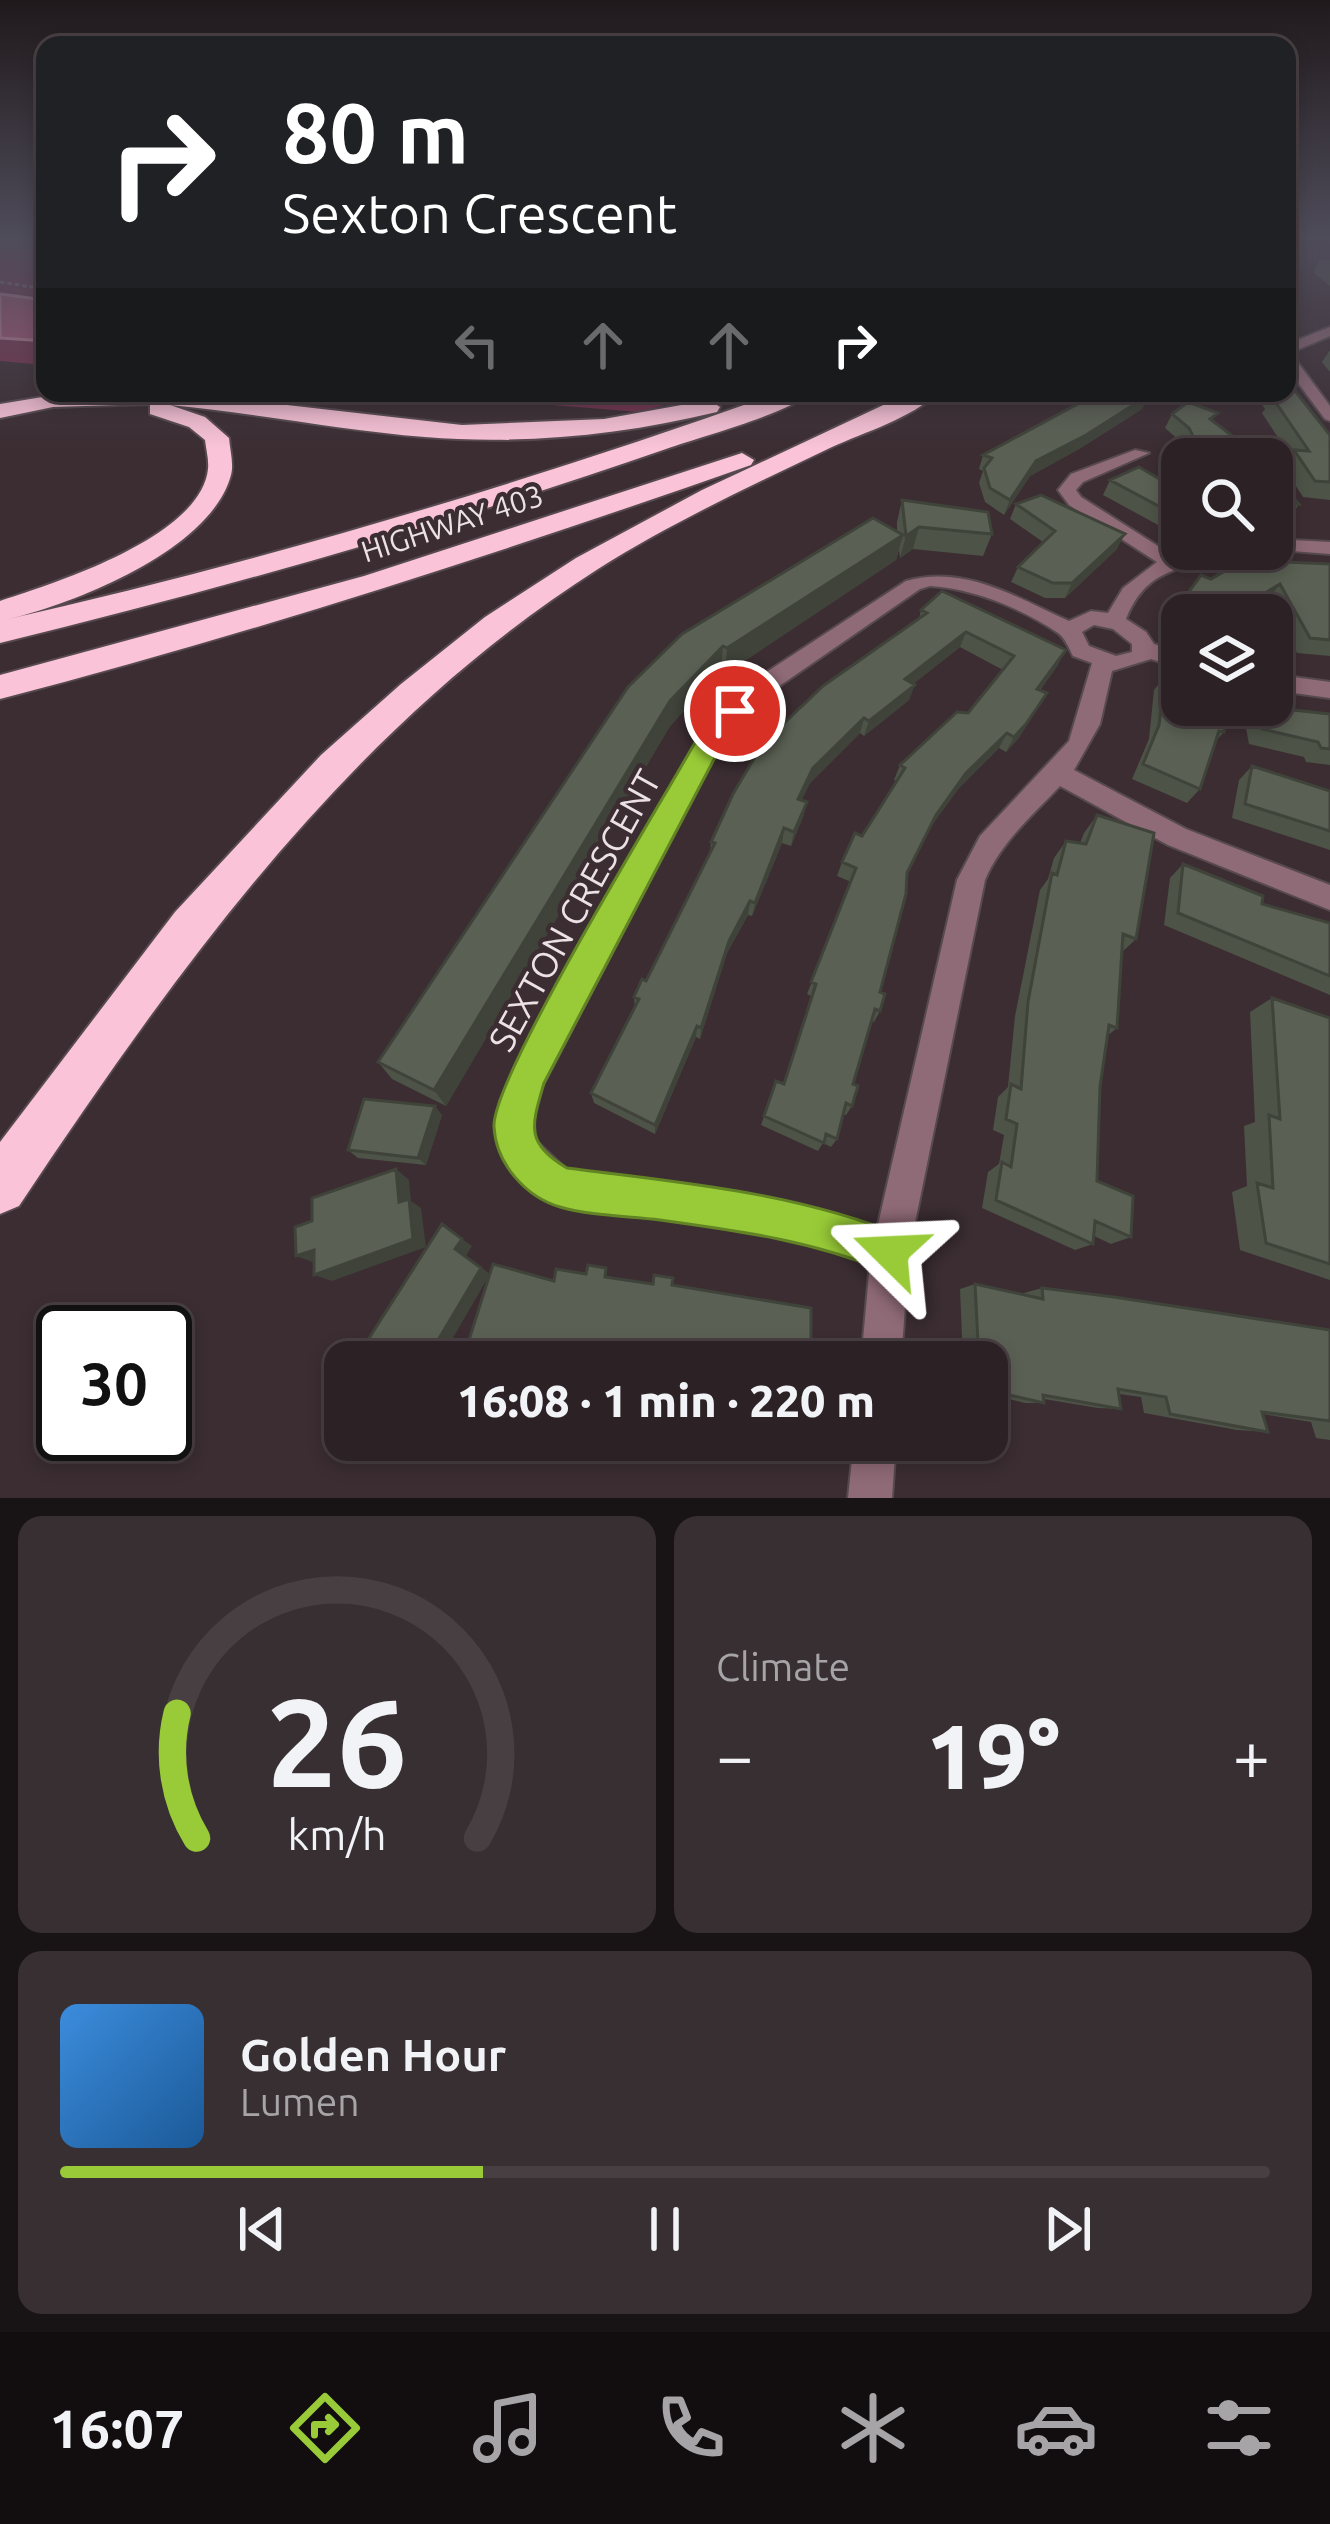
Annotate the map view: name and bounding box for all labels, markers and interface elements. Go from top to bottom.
icon: right [84,84,240,240]
text: 80 m [282,85,469,179]
text: Sexton Crescent [282,183,677,243]
icon: left [444,312,510,378]
icon: ahead [570,312,636,378]
icon: ahead [696,312,762,378]
icon: right [822,312,888,378]
map controls [1161,438,1293,726]
button: search [1161,438,1293,570]
street label: HIGHWAY 403 [357,478,547,568]
button: layers [1161,594,1293,726]
pin [684,660,786,762]
icon: arrive [702,678,768,744]
street label: SEXTON CRESCENT [480,762,668,1058]
position arrow [827,1189,953,1315]
speed limit sign: 30 [36,1305,192,1461]
text: 16:08 · 1 min · 220 m [457,1375,875,1426]
text: Climate [716,1645,850,1688]
text: 26 [267,1671,407,1811]
text: 19° [926,1705,1060,1806]
text: − [716,1718,753,1792]
text: + [1233,1718,1270,1792]
text: km/h [287,1809,387,1857]
text: Golden Hour [240,2029,506,2080]
text: Lumen [240,2080,360,2123]
icon: previous [229,2196,295,2262]
icon: pause [632,2196,698,2262]
icon: next [1035,2196,1101,2262]
icon: directions [283,2386,367,2470]
icon: music [466,2386,550,2470]
icon: phone [649,2386,733,2470]
icon: climate [831,2386,915,2470]
icon: car [1014,2386,1098,2470]
icon: filters [1197,2386,1281,2470]
text: 16:07 [49,2398,184,2458]

